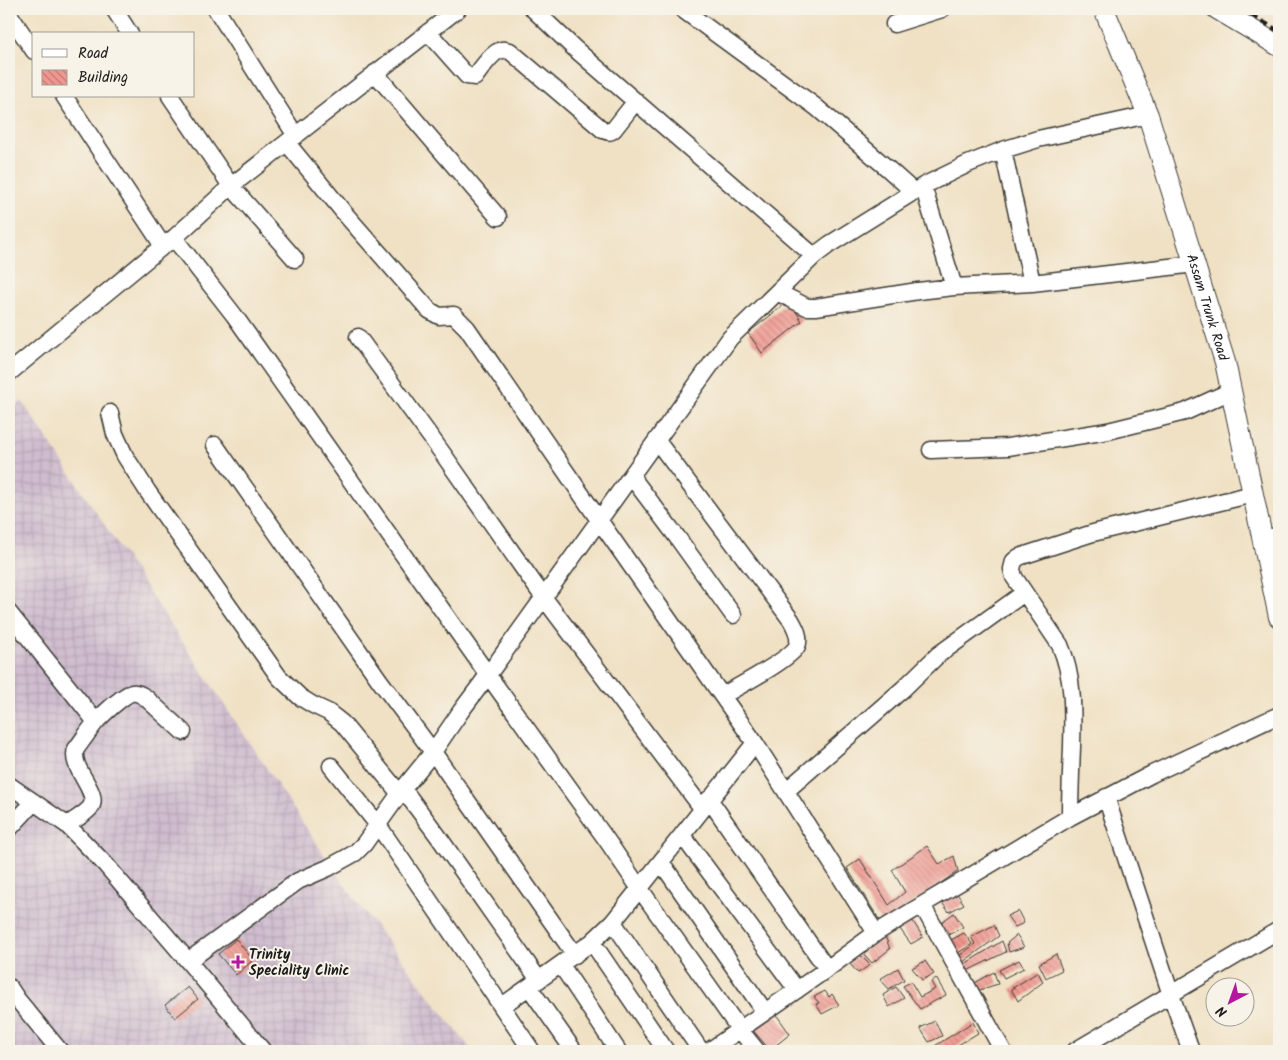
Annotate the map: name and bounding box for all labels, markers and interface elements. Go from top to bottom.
legend [32,32,195,98]
text: Road [78,42,109,66]
text: Building [78,66,128,90]
street label: Assam Trunk Road [1180,251,1234,364]
place label: Trinity Speciality Clinic [249,944,349,982]
marker: Trinity Speciality Clinic [231,955,245,969]
north arrow [1206,978,1256,1028]
text: N [1211,1000,1233,1022]

